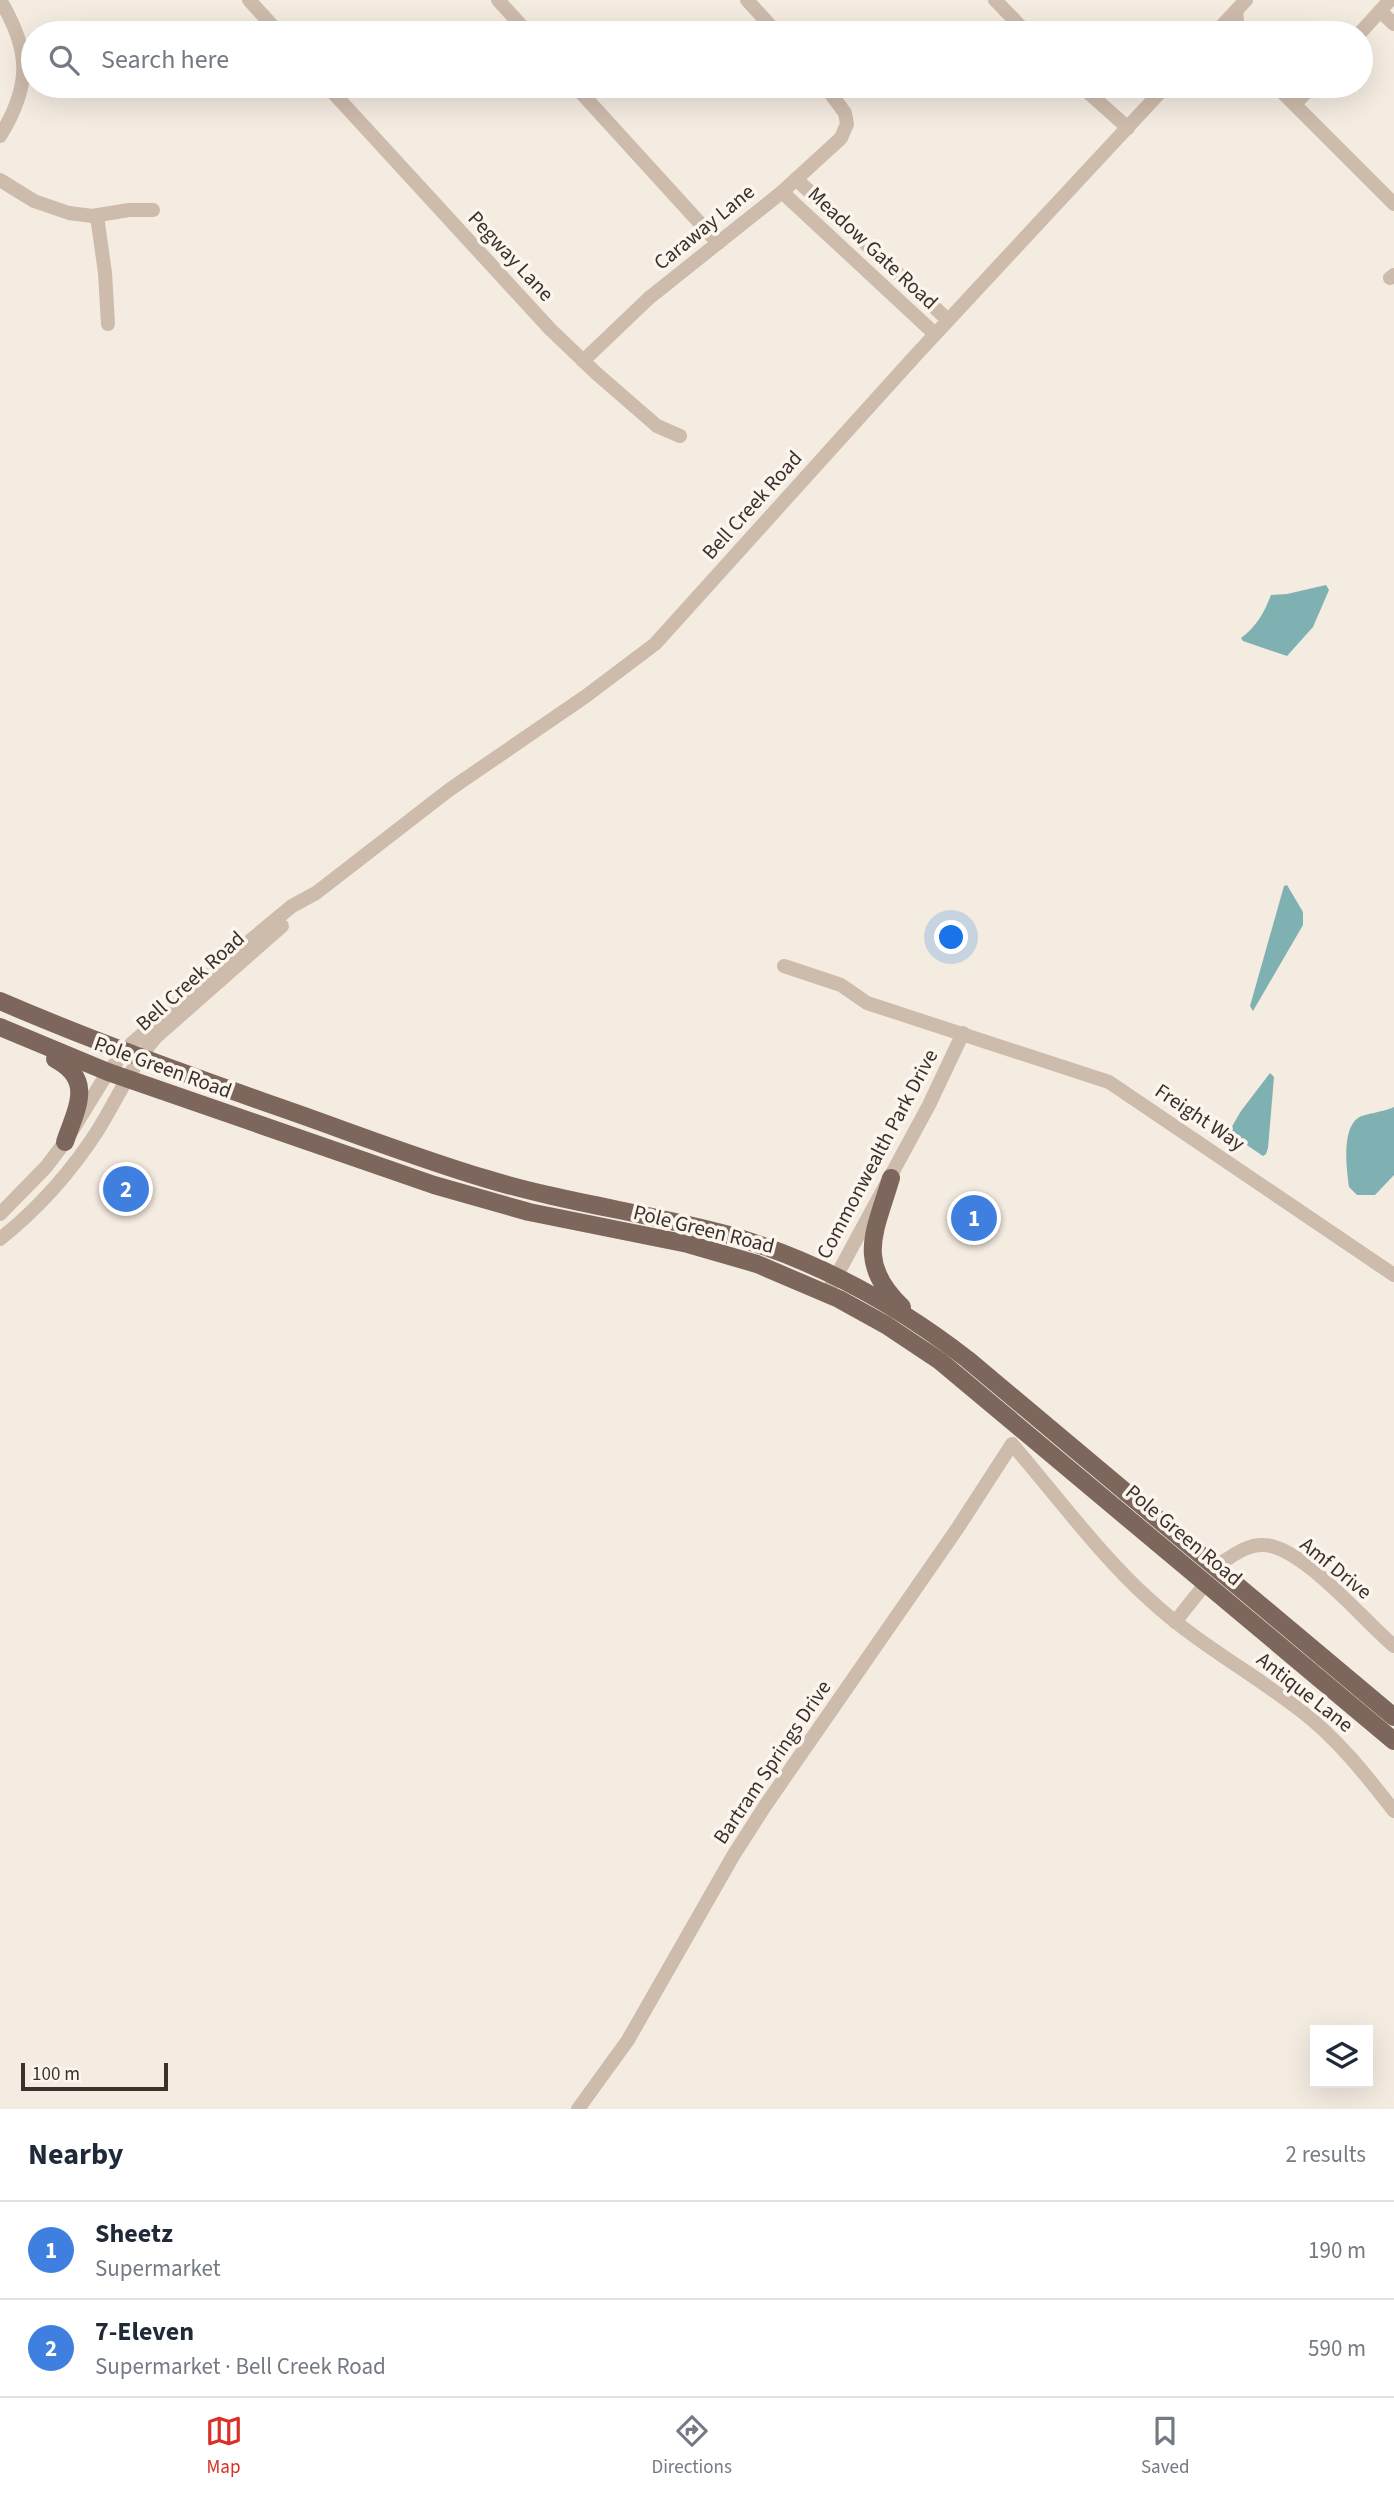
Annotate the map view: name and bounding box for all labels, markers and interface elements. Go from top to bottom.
search box [21,21,1373,98]
icon: search [45,41,83,79]
text: Search here [101,41,229,78]
street label: Caraway Lane [647,177,761,277]
street label: Meadow Gate Road [801,180,945,316]
street label: Pegway Lane [461,204,561,308]
street label: Bell Creek Road [695,444,809,566]
your location [934,920,968,954]
street label: Bell Creek Road [129,924,251,1038]
street label: Pole Green Road [90,1028,236,1106]
street label: Commonwealth Park Drive [809,1044,945,1264]
street label: Freight Way [1149,1076,1251,1158]
pin: 2 [103,1163,149,1215]
pin: 1 [951,1192,997,1244]
street label: Pole Green Road [630,1197,778,1261]
street label: Pole Green Road [1119,1477,1249,1593]
street label: Amf Drive [1294,1530,1378,1606]
street label: Antique Lane [1250,1645,1360,1739]
street label: Bartram Springs Drive [706,1674,838,1850]
map controls [1310,2025,1373,2088]
button: layers [1310,2025,1373,2088]
scale bar [21,2060,168,2092]
text: 100 m [32,2061,80,2088]
text: Nearby [28,2133,123,2176]
text: 2 results [1286,2138,1366,2171]
text: Sheetz [95,2215,173,2252]
text: 1 [45,2234,57,2267]
text: 190 m [1308,2234,1366,2267]
text: Supermarket [95,2252,221,2285]
text: 7-Eleven [95,2313,194,2350]
text: 2 [45,2332,57,2365]
text: 590 m [1308,2332,1366,2365]
text: Supermarket · Bell Creek Road [95,2350,386,2383]
tab: Map [205,2412,243,2481]
tab: Directions [652,2412,732,2481]
tab: Saved [1141,2412,1189,2481]

